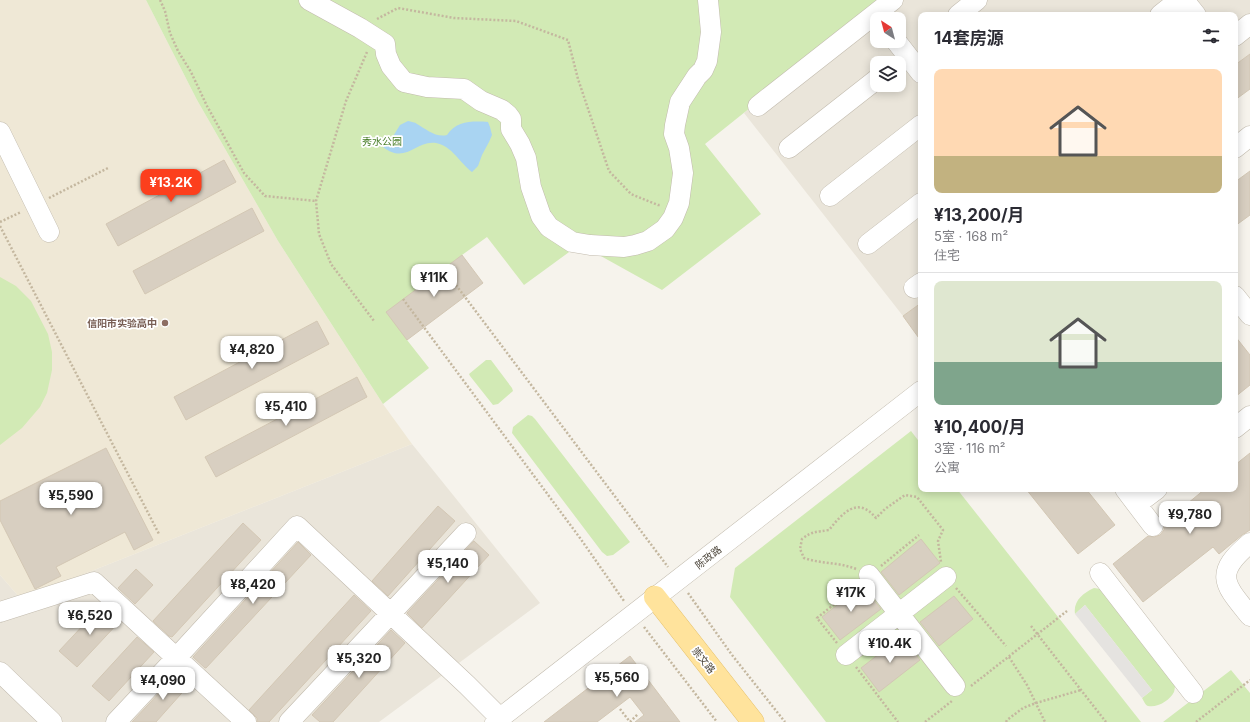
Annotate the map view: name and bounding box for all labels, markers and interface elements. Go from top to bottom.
north arrow [870,12,906,48]
map controls [870,12,906,92]
icon: filters [1200,25,1222,47]
text: 14套房源 [934,28,1004,48]
button: layers [870,56,906,92]
icon: home [1042,95,1114,167]
park label: 秀水公园 [362,135,402,147]
pin: ¥13.2K [138,169,204,203]
text: ¥13.2K [149,174,193,190]
text: ¥13,200/月 [934,205,1025,225]
text: 5室 · 168 m² [934,228,1008,244]
text: 住宅 [934,247,960,263]
pin: ¥11K [410,264,458,298]
text: ¥11K [420,269,448,285]
icon: home [1042,307,1114,379]
place label: 信阳市实验高中 [87,317,157,329]
marker: 信阳市实验高中 [160,318,170,328]
pin: ¥4,820 [219,336,285,370]
text: ¥4,820 [229,341,275,357]
pin: ¥5,410 [253,393,319,427]
text: ¥5,410 [265,398,307,414]
text: ¥10,400/月 [934,417,1026,437]
text: 3室 · 116 m² [934,440,1006,456]
text: 公寓 [934,459,960,475]
pin: ¥5,590 [38,482,104,516]
text: ¥5,590 [48,487,94,503]
pin: ¥9,780 [1157,501,1223,535]
text: ¥9,780 [1168,506,1212,522]
street label: 陈政路 [692,543,724,571]
pin: ¥5,140 [415,550,481,584]
text: ¥5,140 [427,555,469,571]
pin: ¥8,420 [220,571,286,605]
text: ¥8,420 [230,576,276,592]
pin: ¥17K [827,579,875,613]
text: ¥17K [836,584,866,600]
pin: ¥6,520 [57,602,123,636]
text: ¥6,520 [68,607,113,623]
pin: ¥10.4K [857,630,923,664]
text: ¥10.4K [868,635,912,651]
street label: 崇文路 [690,644,718,676]
pin: ¥5,320 [326,645,392,679]
text: ¥5,320 [337,650,381,666]
pin: ¥5,560 [584,664,650,698]
pin: ¥4,090 [130,667,196,701]
text: ¥5,560 [594,669,640,685]
text: ¥4,090 [140,672,186,688]

